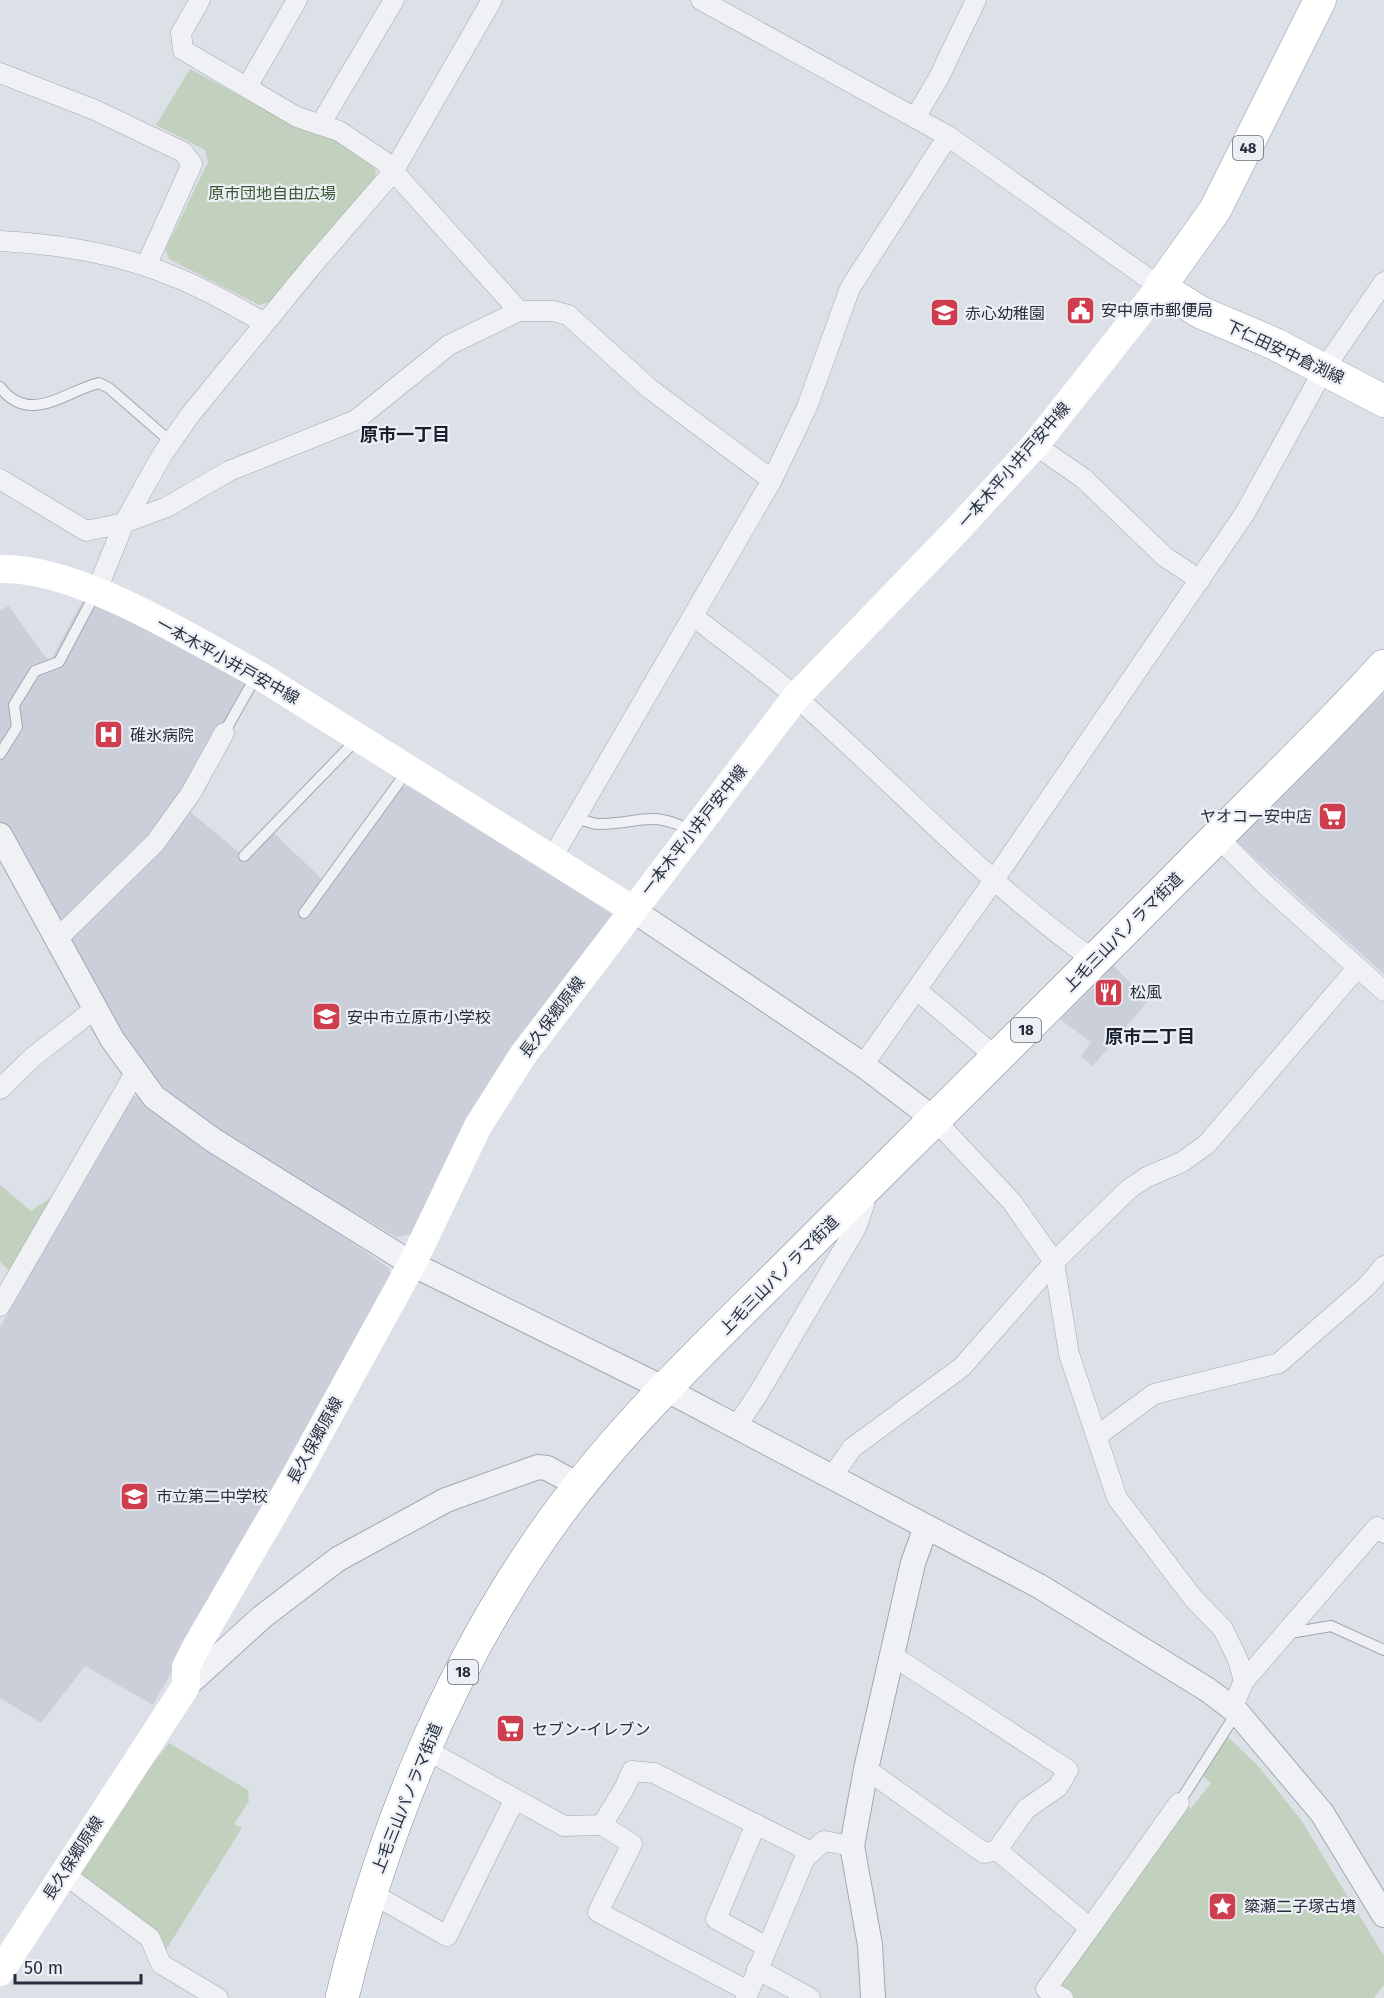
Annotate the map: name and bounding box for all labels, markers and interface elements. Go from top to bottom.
road number: 48 [1233,136,1263,160]
park label: 原市団地自由広場 [208,184,336,203]
public building icon: 安中原市郵便局 [1064,294,1096,326]
school or university icon: 赤心幼稚園 [928,297,960,329]
place label: 安中原市郵便局 [1101,301,1213,320]
place label: 赤心幼稚園 [965,304,1045,323]
street label: 下仁田安中倉渕線 [1223,316,1347,388]
street label: 一本木平小井戸安中線 [954,398,1074,532]
district label: 原市一丁目 [360,424,450,446]
street label: 一本木平小井戸安中線 [153,614,303,708]
hospital icon: 碓氷病院 [93,719,125,751]
place label: 碓氷病院 [130,726,194,745]
street label: 一本木平小井戸安中線 [637,761,751,899]
supermarket icon: ヤオコー安中店 [1317,800,1349,832]
place label: ヤオコー安中店 [1200,807,1312,826]
street label: 上毛三山パノラマ街道 [1060,869,1186,995]
street label: 長久保郷原線 [516,973,588,1061]
restaurant icon: 松風 [1093,976,1125,1008]
place label: 松風 [1130,983,1162,1002]
school or university icon: 安中市立原市小学校 [310,1001,342,1033]
place label: 安中市立原市小学校 [347,1008,491,1027]
road number: 18 [1011,1018,1041,1042]
district label: 原市二丁目 [1105,1026,1195,1048]
street label: 上毛三山パノラマ街道 [716,1212,842,1338]
street label: 長久保郷原線 [283,1393,347,1487]
school or university icon: 市立第二中学校 [119,1480,151,1512]
place label: 市立第二中学校 [156,1487,268,1506]
road number: 18 [448,1660,478,1684]
supermarket icon: セブン-イレブン [495,1713,527,1745]
street label: 上毛三山パノラマ街道 [368,1720,446,1876]
place label: セブン-イレブン [532,1720,650,1739]
street label: 長久保郷原線 [39,1813,107,1903]
place icon: 簗瀬二子塚古墳 [1207,1890,1239,1922]
place label: 簗瀬二子塚古墳 [1244,1897,1356,1916]
scale bar [15,1947,141,1985]
text: 50 m [24,1957,63,1979]

